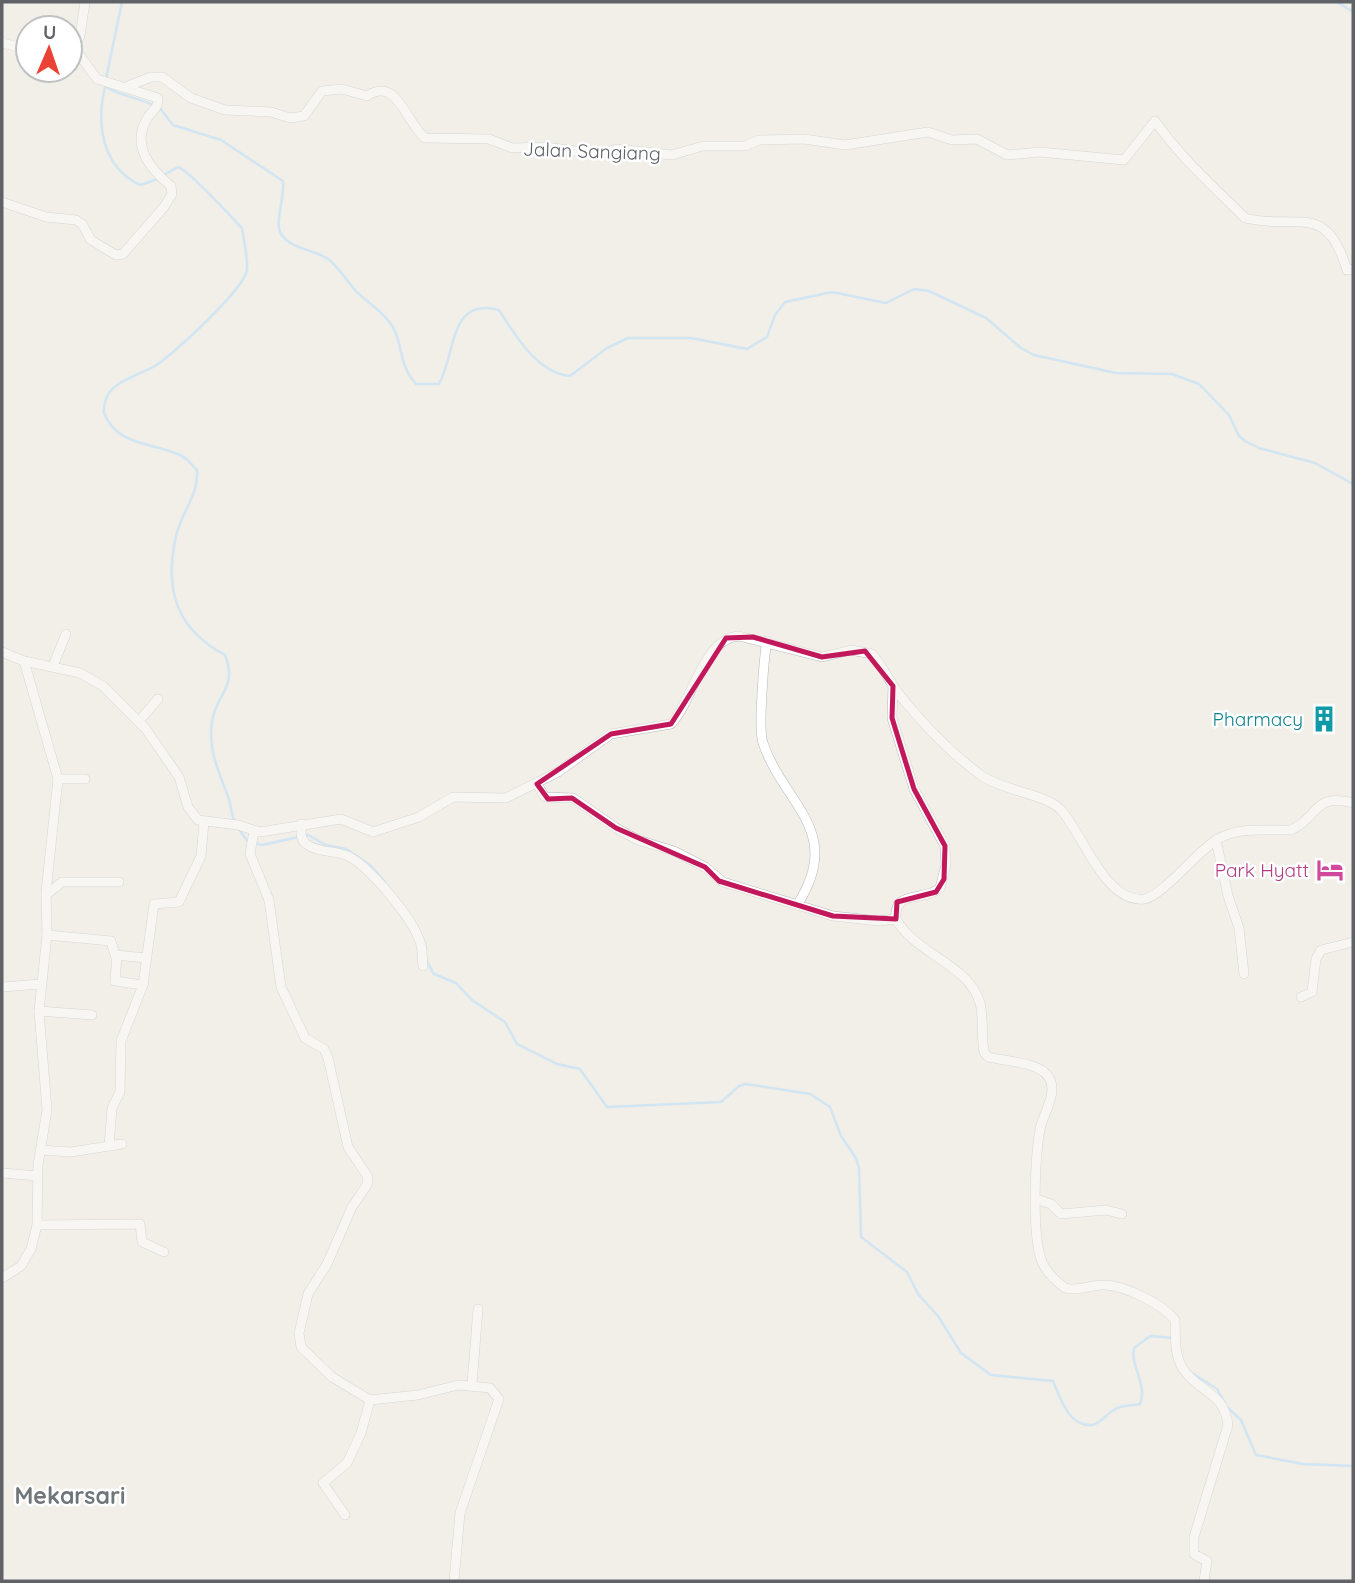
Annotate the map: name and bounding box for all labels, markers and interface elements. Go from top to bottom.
north arrow [14,14,84,84]
text: U [42,20,57,44]
street label: Jalan Sangiang [523,137,661,165]
building icon: Pharmacy [1309,704,1339,734]
place label: Pharmacy [1213,707,1303,731]
hotel icon: Park Hyatt [1315,855,1345,885]
place label: Park Hyatt [1215,858,1309,882]
district label: Mekarsari [15,1481,125,1510]

